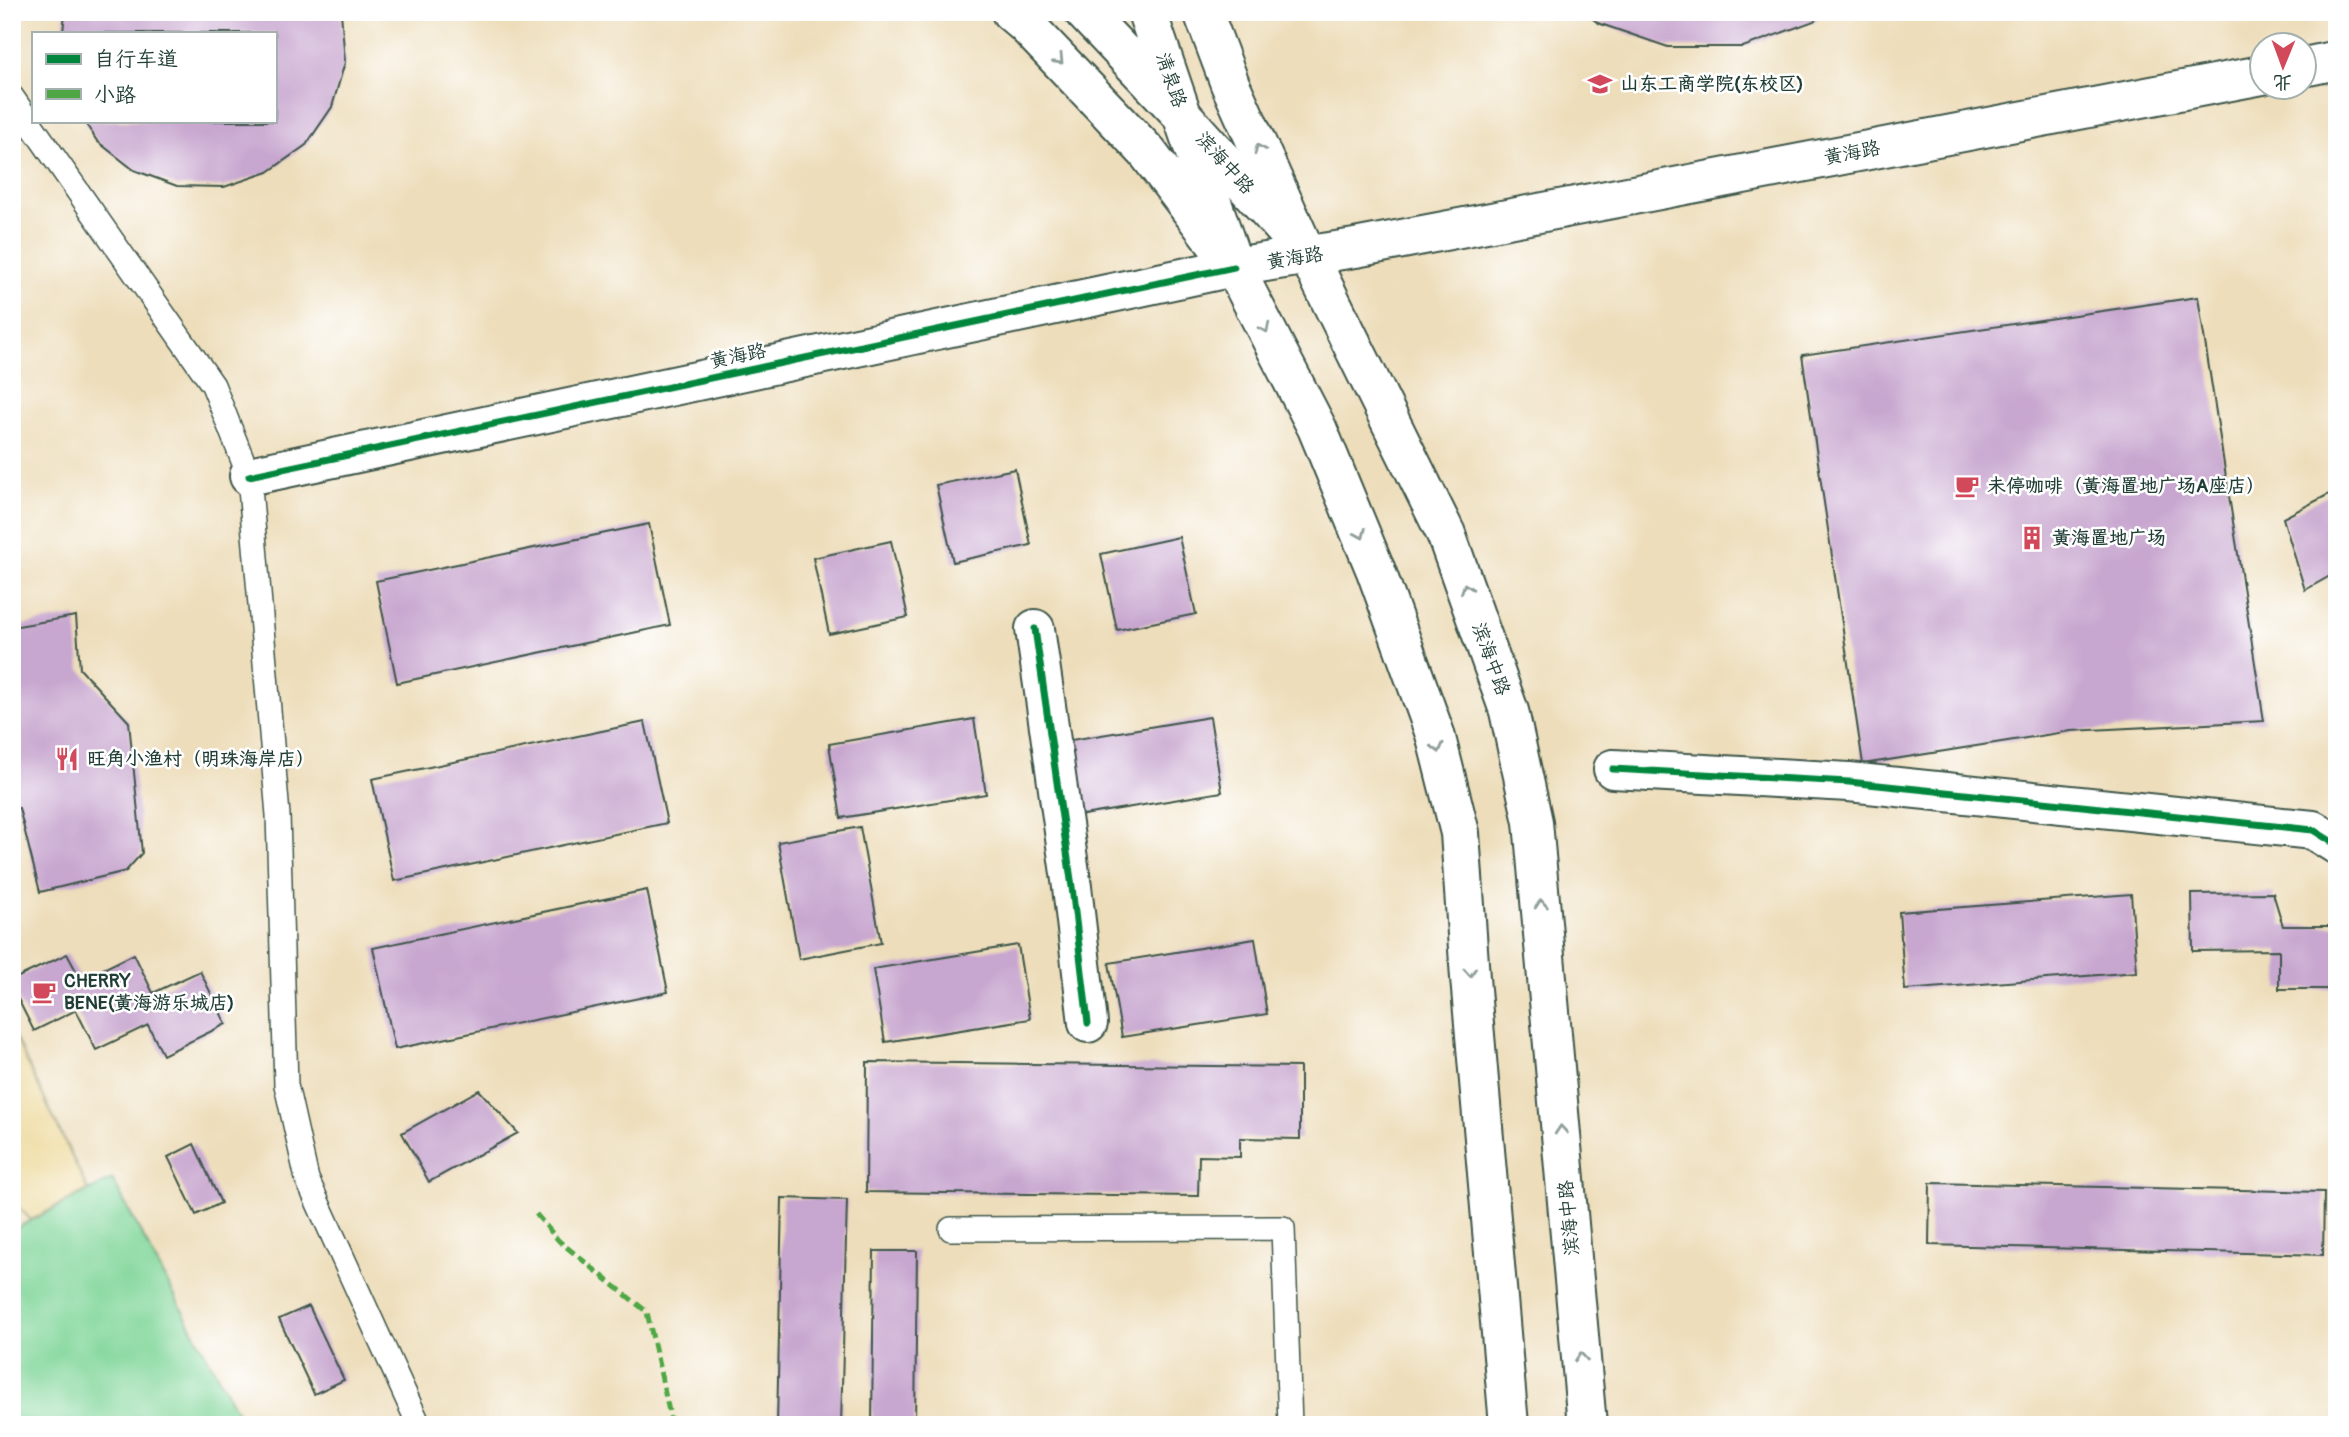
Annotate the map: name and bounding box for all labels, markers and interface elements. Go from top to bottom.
legend [32,32,276,122]
north arrow [2248,32,2318,102]
text: 自行车道 [94,46,178,73]
street label: 清泉路 [1150,49,1192,111]
one-way arrow [1051,52,1064,65]
school or university icon: 山东工商学院(东校区) [1586,70,1614,98]
text: 北 [2273,70,2292,94]
place label: 山东工商学院(东校区) [1620,72,1804,96]
text: 小路 [94,82,136,109]
street label: 滨海中路 [1191,127,1259,199]
street label: 黄海路 [1822,136,1882,170]
one-way arrow [1253,144,1267,156]
street label: 黄海路 [1265,242,1325,274]
one-way arrow [1257,321,1270,333]
street label: 黄海路 [708,338,768,374]
cafe icon: 未停咖啡（黄海置地广场A座店） [1953,472,1981,500]
place label: 未停咖啡（黄海置地广场A座店） [1987,474,2265,498]
building icon: 黄海置地广场 [2018,524,2046,552]
place label: 黄海置地广场 [2052,526,2166,550]
one-way arrow [1353,527,1367,539]
one-way arrow [1460,583,1474,595]
street label: 滨海中路 [1467,619,1515,699]
one-way arrow [1430,742,1444,754]
restaurant icon: 旺角小渔村（明珠海岸店） [53,745,81,773]
place label: 旺角小渔村（明珠海岸店） [87,747,315,771]
one-way arrow [1534,898,1549,909]
one-way arrow [1462,967,1477,978]
place label: CHERRY BENE(黄海游乐城店) [64,969,234,1015]
cafe icon: CHERRY BENE(黄海游乐城店) [30,978,58,1006]
one-way arrow [1554,1124,1569,1135]
street label: 滨海中路 [1554,1179,1584,1257]
one-way arrow [1574,1351,1589,1362]

